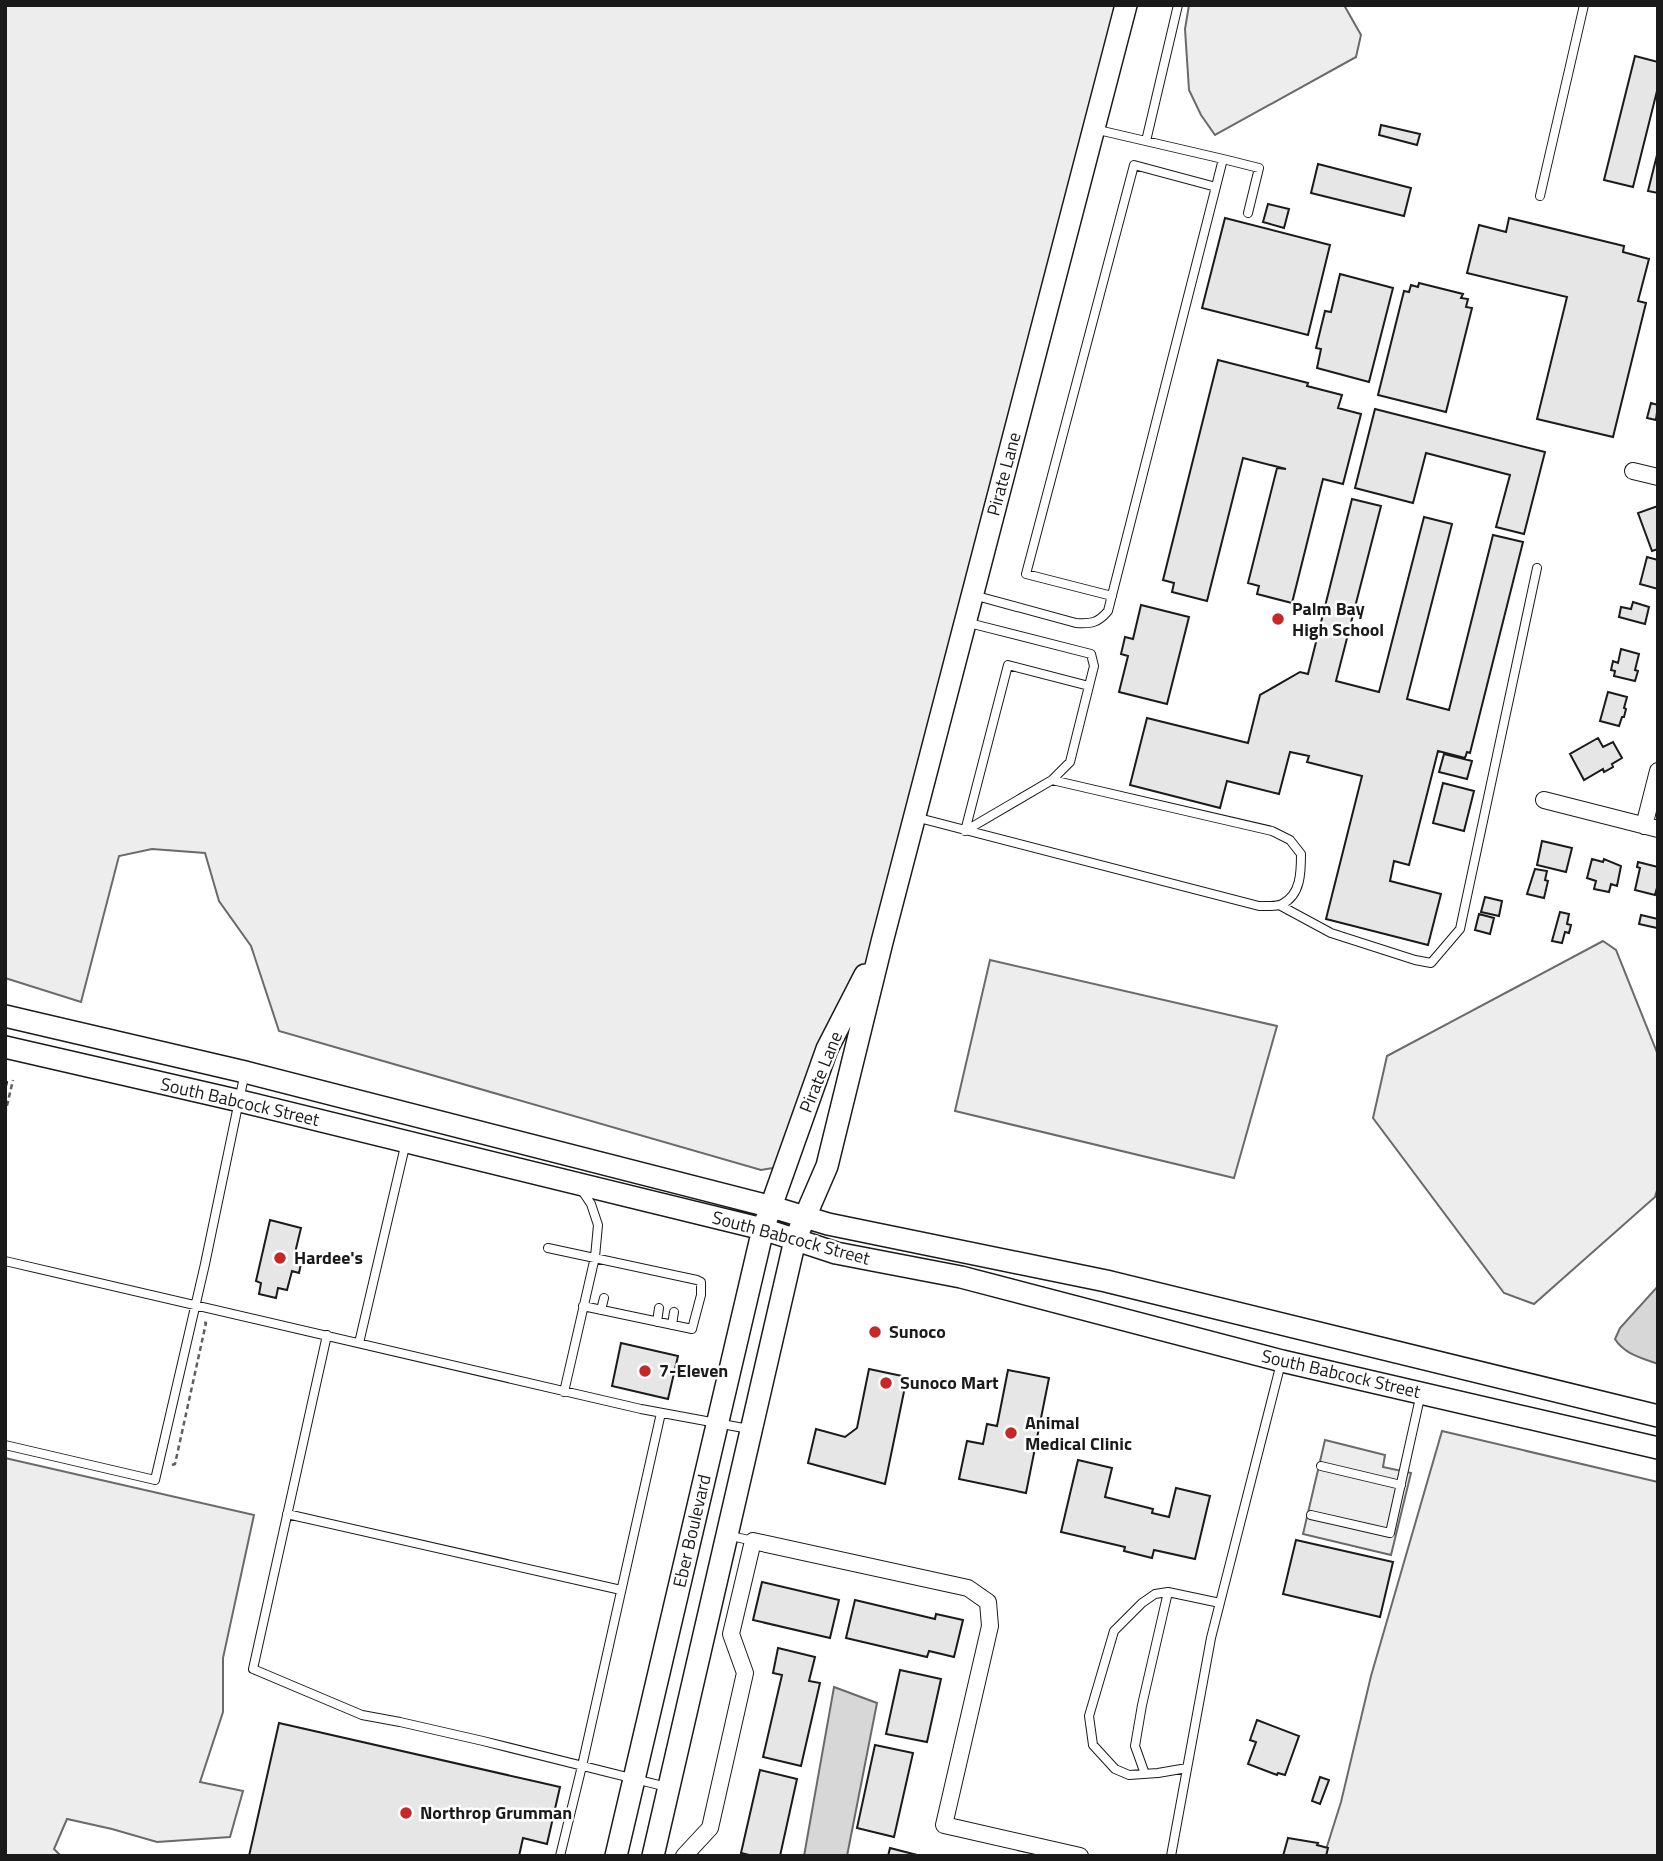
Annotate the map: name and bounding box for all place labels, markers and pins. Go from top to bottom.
place label: Palm Bay High School [1292,595,1384,643]
marker: Palm Bay High School [1270,611,1286,627]
place label: Hardee's [294,1244,363,1271]
marker: Hardee's [272,1250,288,1266]
place label: Sunoco [889,1318,946,1345]
marker: Sunoco [867,1324,883,1340]
place label: 7-Eleven [659,1357,728,1384]
marker: 7-Eleven [637,1363,653,1379]
place label: Sunoco Mart [900,1369,999,1396]
marker: Sunoco Mart [878,1375,894,1391]
place label: Animal Medical Clinic [1025,1409,1132,1457]
marker: Animal Medical Clinic [1003,1425,1019,1441]
place label: Northrop Grumman [420,1799,572,1826]
marker: Northrop Grumman [398,1805,414,1821]

